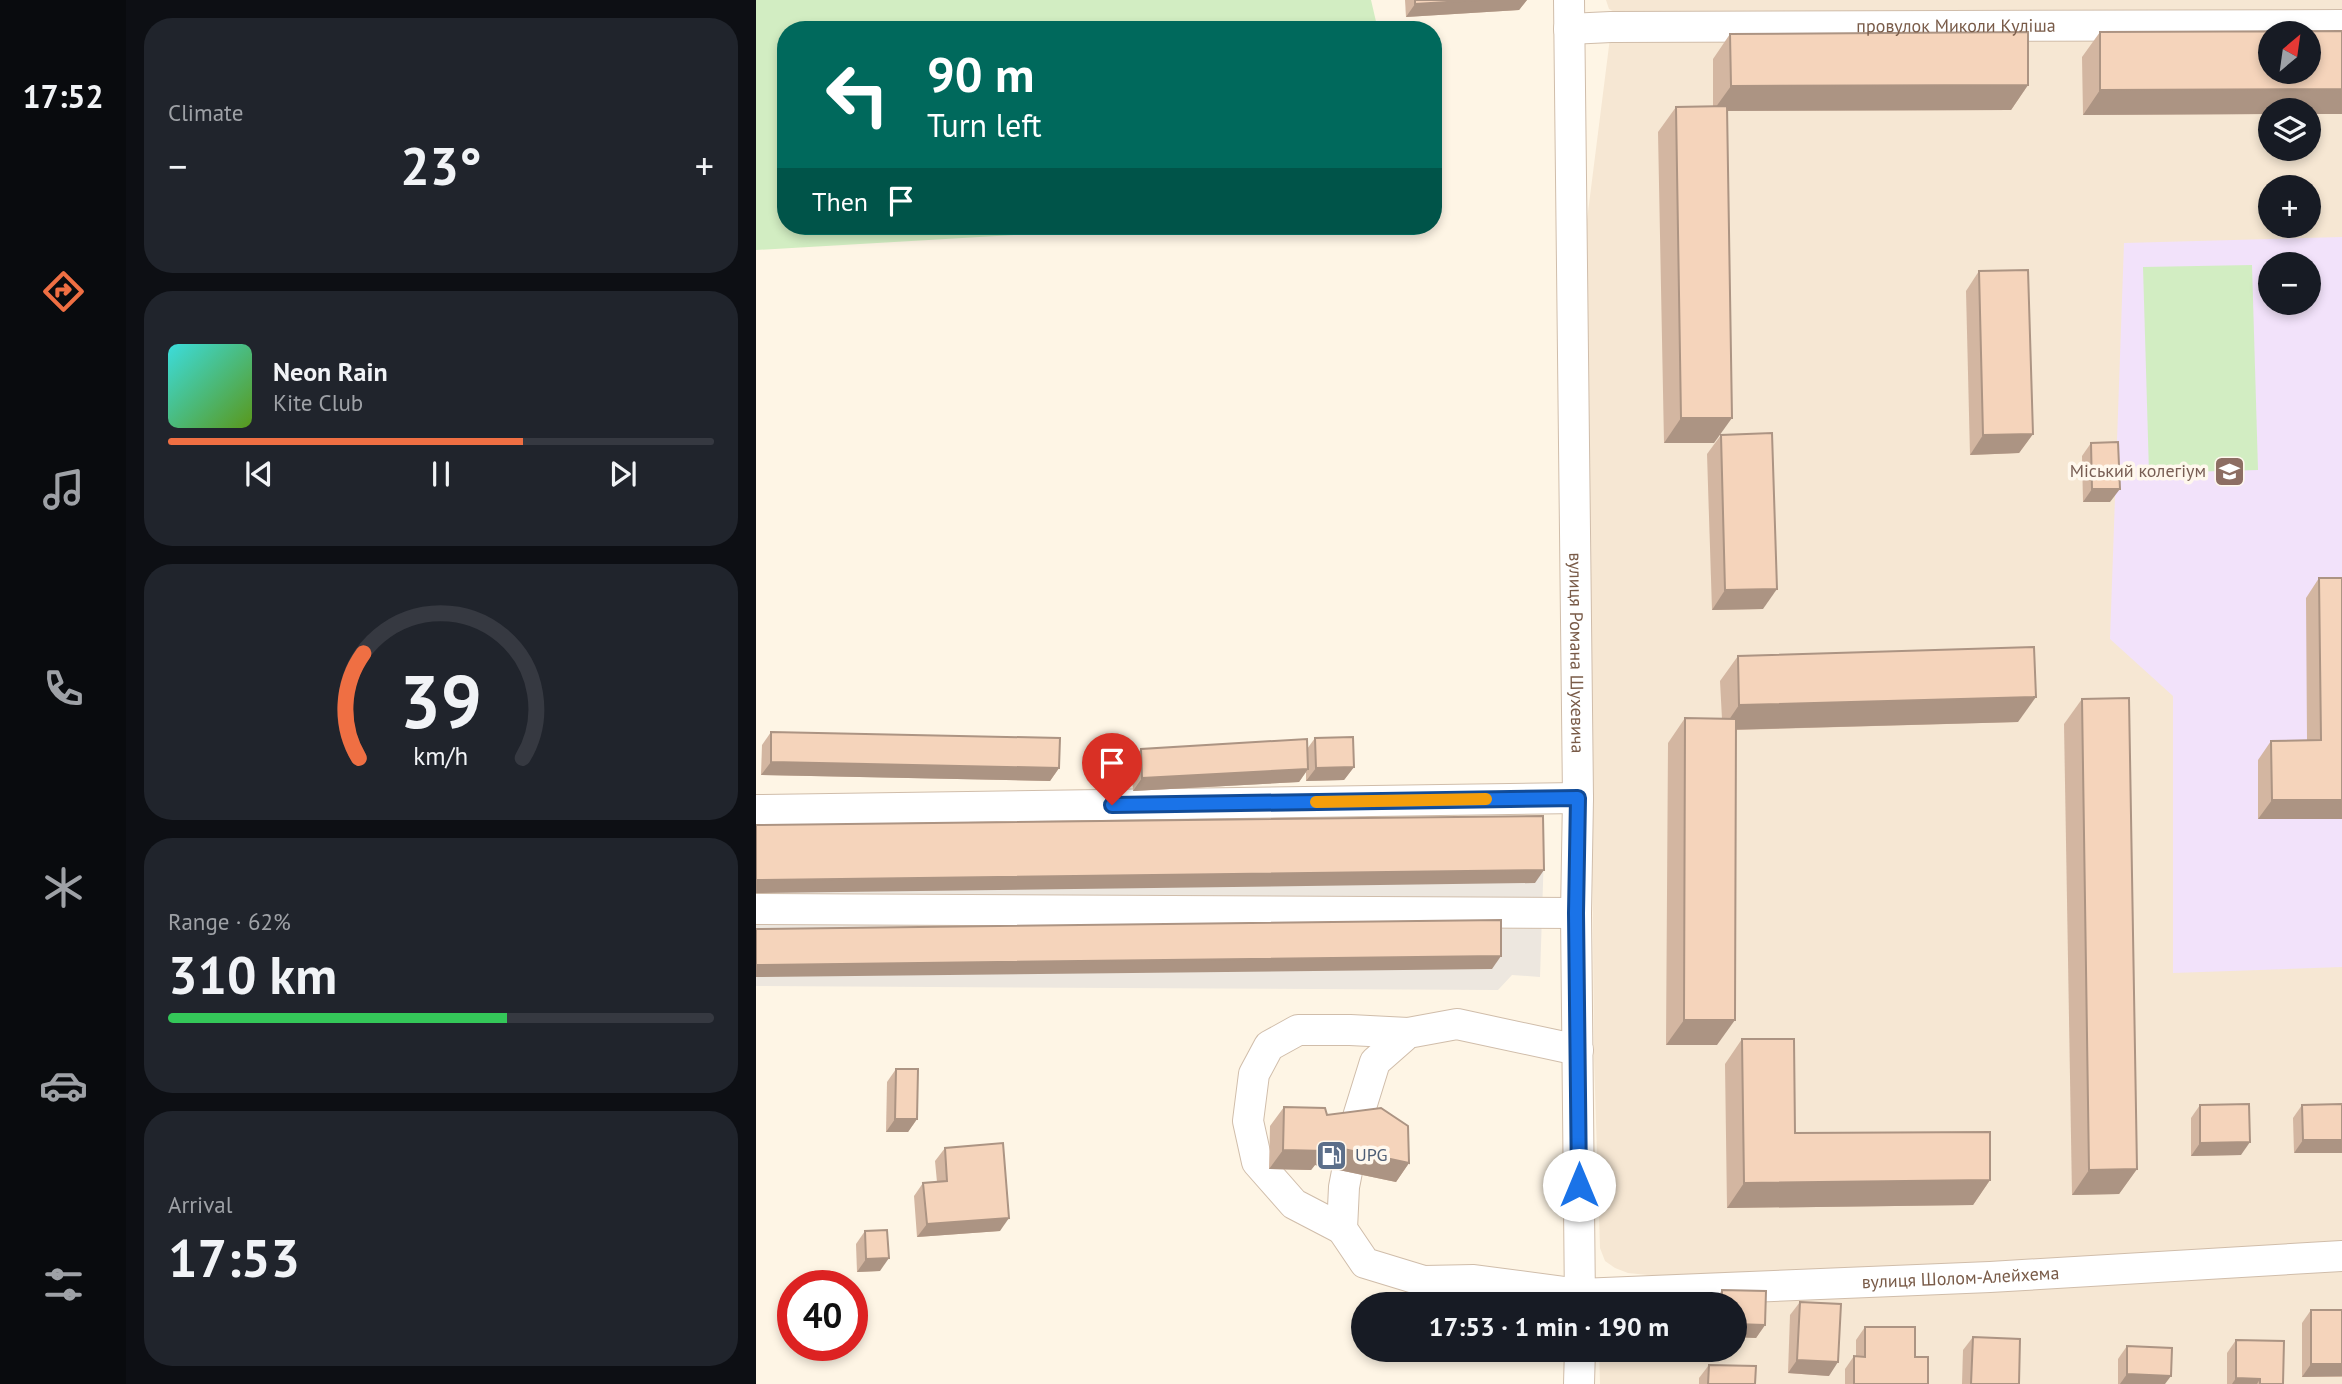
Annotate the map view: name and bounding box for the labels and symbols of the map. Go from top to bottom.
street label: провулок Миколи Куліша [1856,14,2056,37]
north arrow [2258,21,2320,84]
school or university icon: Міський колегіум [2212,454,2246,488]
place label: Міський колегіум [2070,459,2206,482]
street label: вулиця Романа Шухевича [1564,552,1589,754]
pin [1082,733,1142,805]
fuel station icon: UPG [1315,1138,1349,1172]
place label: UPG [1355,1143,1388,1166]
position arrow [1542,1148,1616,1222]
street label: вулиця Шолом-Алейхема [1861,1261,2060,1293]
speed limit sign: 40 [777,1270,868,1361]

